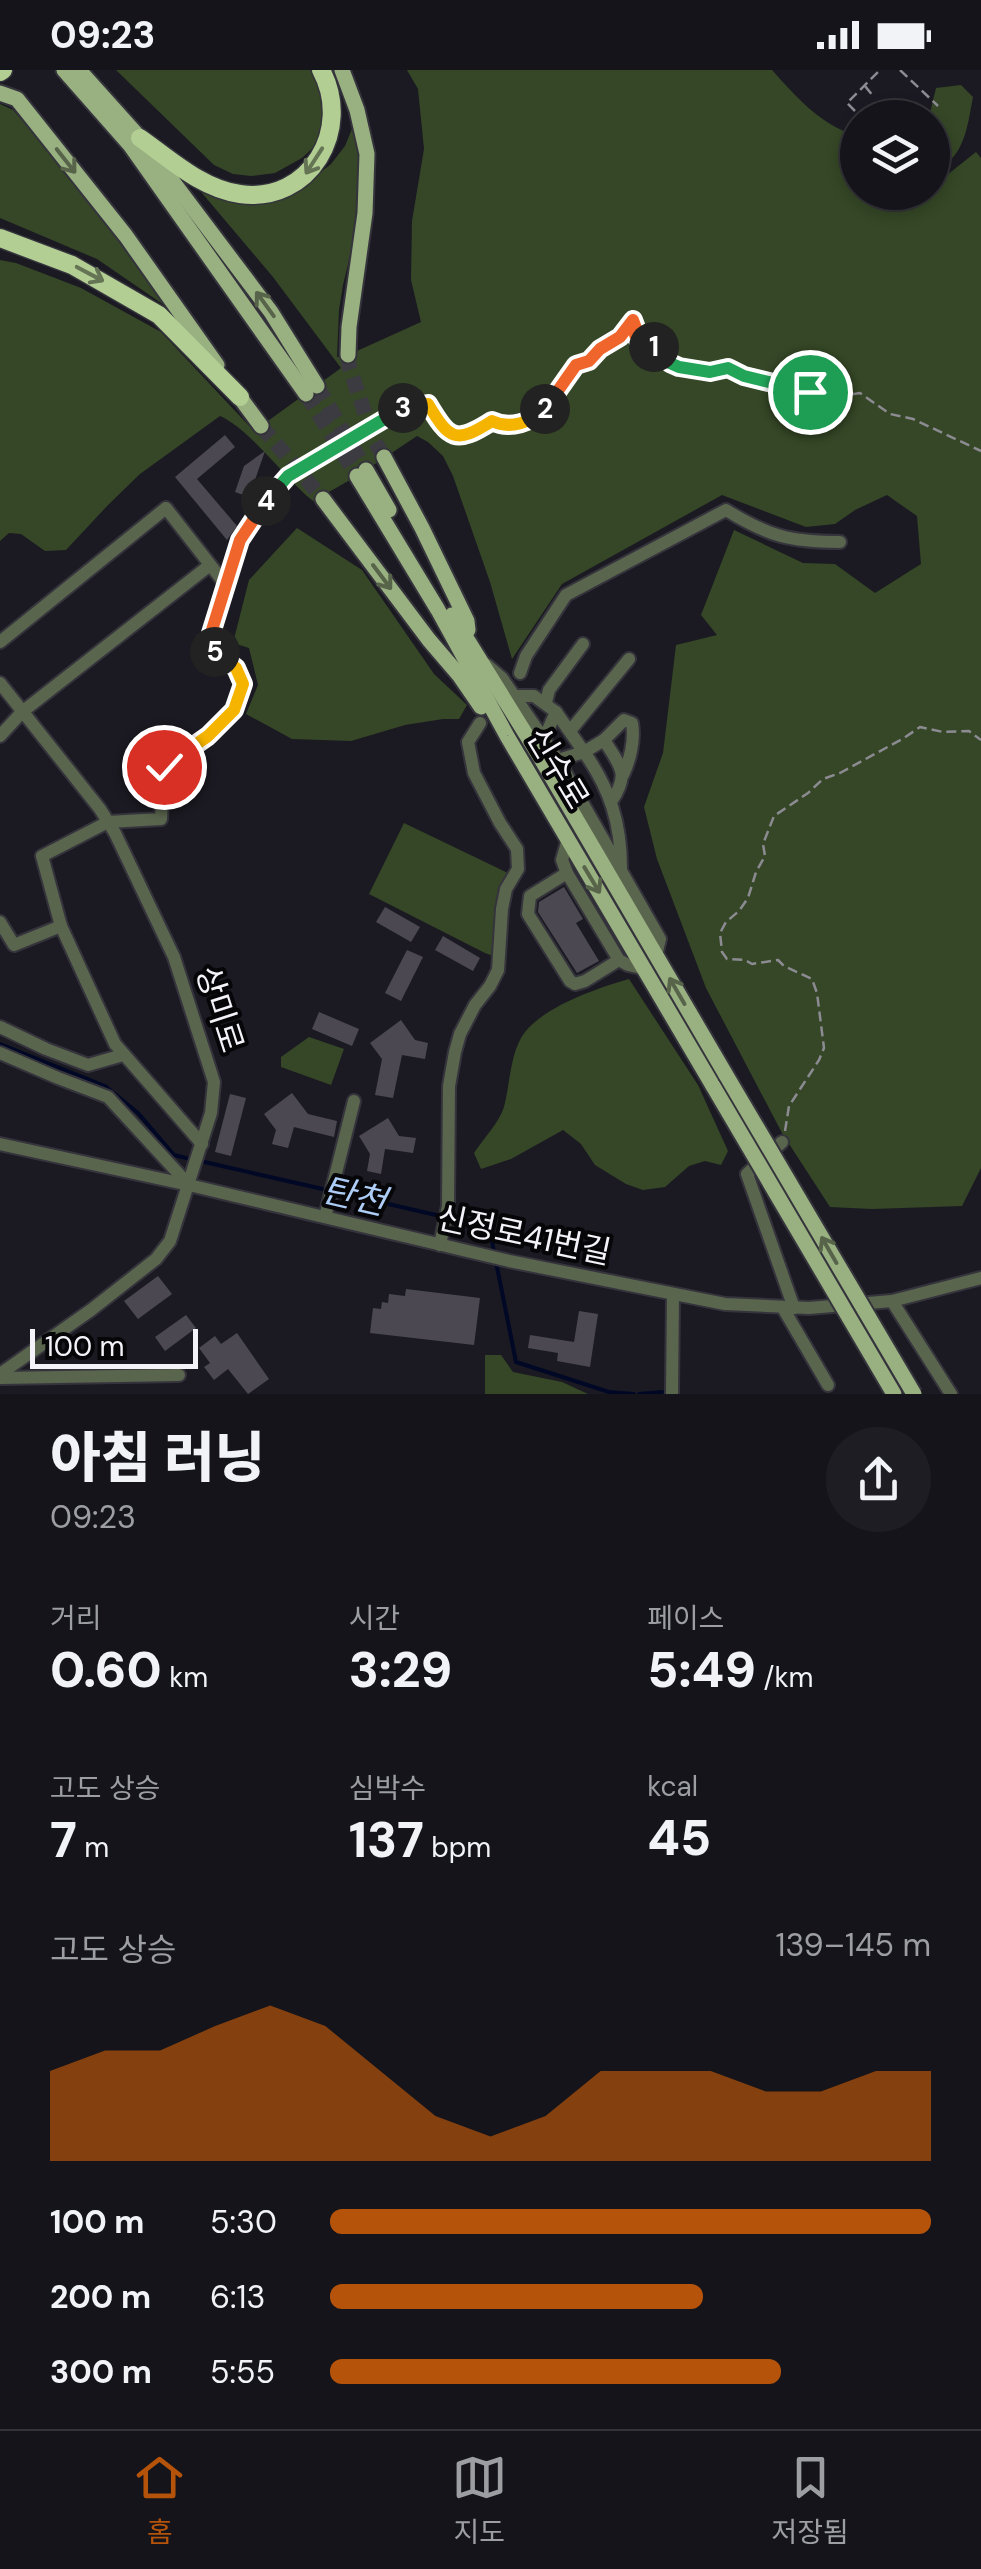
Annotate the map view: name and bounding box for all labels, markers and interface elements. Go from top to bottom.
text: 09:23 [50,10,155,60]
map controls [840,100,950,210]
button: layers [840,100,950,210]
one-way arrow [304,147,325,175]
one-way arrow [55,148,77,174]
one-way arrow [75,265,105,284]
one-way arrow [254,290,275,318]
pin: 1 [629,322,679,372]
text: 1 [649,328,659,365]
pin [768,350,853,435]
icon: arrive [783,365,838,420]
pin: 3 [378,383,428,433]
pin: 2 [520,384,570,434]
text: 3 [395,389,411,426]
text: 2 [537,390,553,427]
pin: 4 [241,476,291,526]
text: 4 [257,482,275,519]
one-way arrow [371,563,392,590]
pin: 5 [190,627,240,677]
text: 5 [206,633,224,670]
street label: 신수로 [517,719,599,817]
pin [122,725,207,810]
icon: check [137,740,192,795]
one-way arrow [582,865,602,894]
street label: 상미로 [186,961,254,1057]
one-way arrow [667,977,687,1006]
water label: 탄천 [317,1166,394,1227]
street label: 신정로41번길 [433,1196,615,1274]
one-way arrow [819,1236,839,1265]
scale bar [30,1324,198,1368]
text: 100 m [45,1328,124,1365]
text: 아침 러닝 [50,1422,265,1494]
button: share [826,1427,931,1532]
text: 09:23 [50,1496,136,1538]
text: 거리 [50,1600,102,1637]
text: 시간 [349,1600,400,1637]
text: 페이스 [647,1600,725,1637]
text: 0.60 [50,1637,162,1703]
text: 3:29 [349,1637,452,1703]
text: 5:49 [647,1637,756,1703]
text: km [162,1659,208,1696]
text: /km [756,1659,813,1696]
text: kcal [647,1768,698,1805]
text: 고도 상승 [50,1770,161,1807]
text: 심박수 [349,1770,426,1807]
text: 45 [647,1805,711,1871]
text: 7 [50,1807,77,1873]
text: 137 [349,1807,424,1873]
text: m [77,1829,109,1866]
text: bpm [424,1829,491,1866]
text: 139–145 m [776,1924,931,1966]
text: 고도 상승 [50,1929,176,1971]
text: 100 m [50,2201,144,2243]
text: 5:30 [210,2201,277,2243]
text: 200 m [50,2276,151,2318]
text: 6:13 [210,2276,265,2318]
text: 300 m [50,2351,152,2393]
text: 5:55 [210,2351,275,2393]
tab: 홈 [132,2450,187,2551]
tab: 지도 [452,2450,507,2551]
tab: 저장됨 [771,2450,849,2551]

